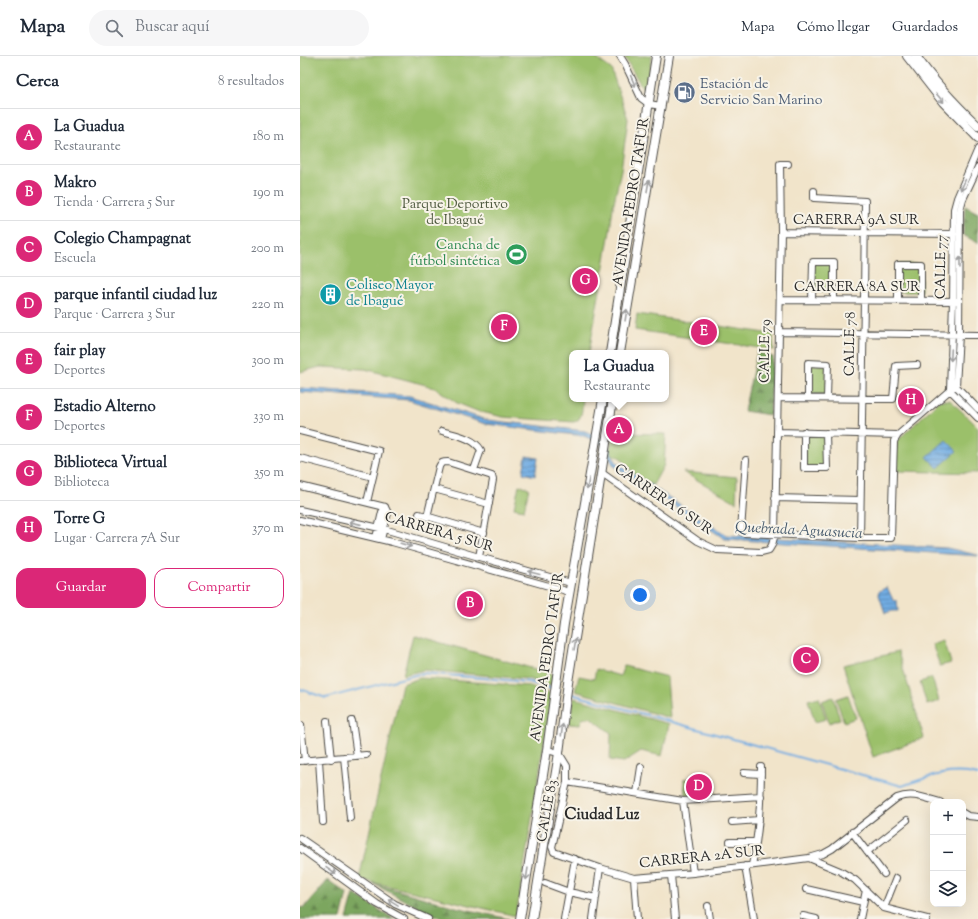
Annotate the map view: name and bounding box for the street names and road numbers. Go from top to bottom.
street label: AVENIDA PEDRO TAFUR [609,116,655,288]
street label: CARERRA 9A SUR [793,211,919,231]
street label: CALLE 77 [931,235,953,299]
street label: CARRERA 8A SUR [794,278,920,298]
street label: CALLE 78 [840,312,862,376]
street label: CALLE 79 [755,319,777,383]
street label: CARRERA 6 SUR [610,460,716,540]
street label: CARRERA 5 SUR [382,508,496,558]
street label: AVENIDA PEDRO TAFUR [526,571,570,743]
street label: CALLE 83 [533,778,563,844]
street label: CARRERA 2A SUR [638,841,766,875]

